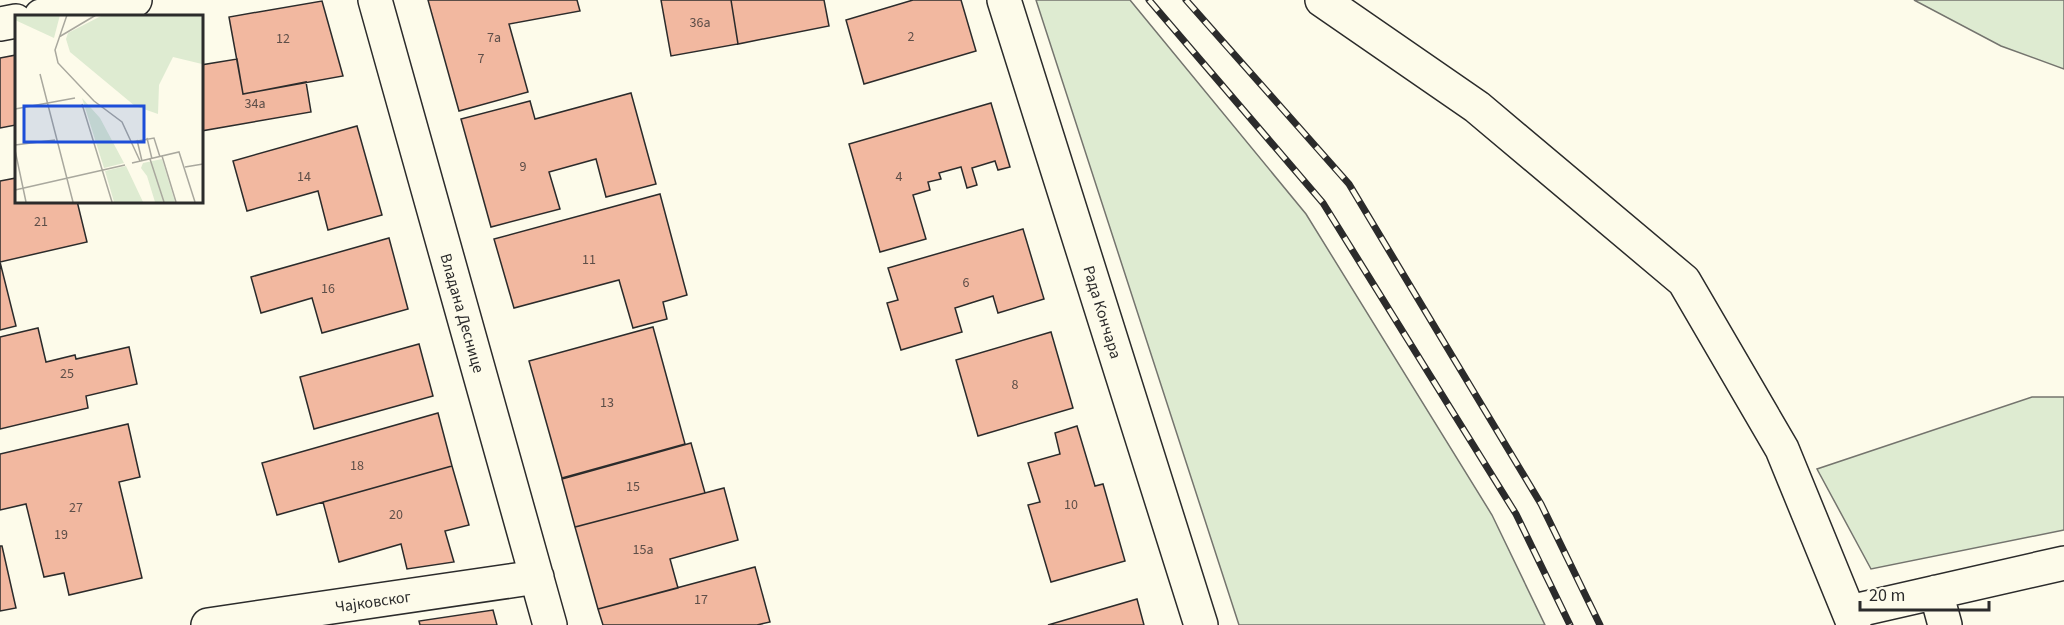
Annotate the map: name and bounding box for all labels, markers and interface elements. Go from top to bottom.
house number: 36a [690,13,710,33]
inset map [15,15,202,202]
house number: 2 [908,27,915,47]
house number: 7a [487,28,501,48]
house number: 12 [276,29,290,49]
house number: 7 [478,49,485,69]
house number: 34a [245,94,265,114]
house number: 9 [520,157,527,177]
house number: 14 [297,167,311,187]
house number: 4 [896,167,903,187]
house number: 21 [34,212,48,232]
house number: 11 [582,250,596,270]
street label: Владана Деснице [434,251,490,376]
street label: Рада Кончара [1077,263,1127,361]
house number: 6 [963,273,970,293]
house number: 16 [321,279,335,299]
house number: 25 [60,364,74,384]
house number: 8 [1012,375,1019,395]
house number: 13 [600,393,614,413]
house number: 18 [350,456,364,476]
house number: 15 [626,477,640,497]
house number: 10 [1064,495,1078,515]
house number: 27 [69,498,83,518]
house number: 20 [389,505,403,525]
house number: 19 [54,525,68,545]
house number: 15a [633,540,653,560]
scale bar [1860,574,1989,612]
text: 20 m [1869,583,1905,608]
street label: Чајковског [334,586,413,618]
house number: 17 [694,590,708,610]

